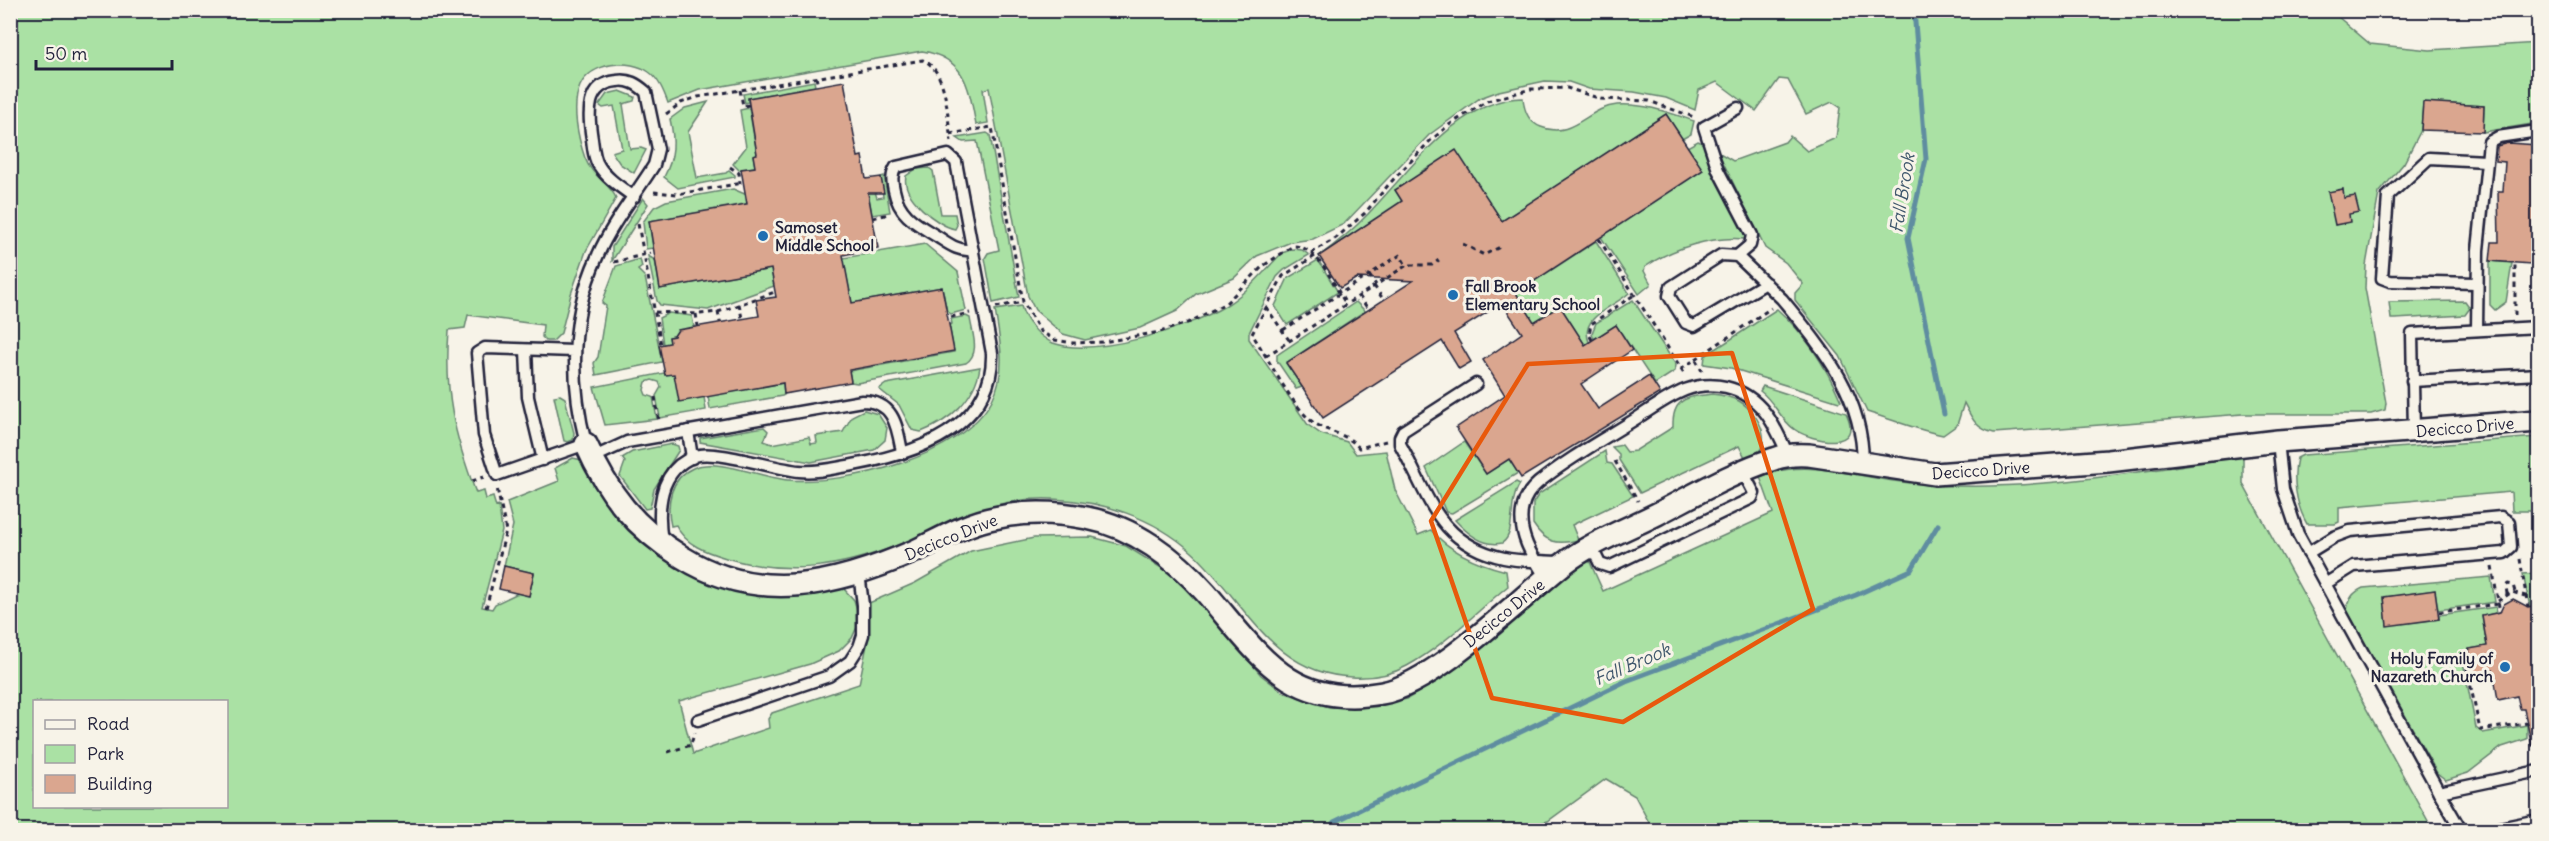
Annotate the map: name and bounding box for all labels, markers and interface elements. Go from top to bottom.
scale bar [36,33,172,71]
text: 50 m [45,42,87,65]
water label: Fall Brook [1884,150,1920,234]
place label: Samoset Middle School [775,217,874,255]
marker: Samoset Middle School [756,229,770,243]
place label: Fall Brook Elementary School [1465,276,1600,315]
marker: Fall Brook Elementary School [1446,288,1460,302]
street label: Decicco Drive [2415,413,2515,441]
street label: Decicco Drive [1931,457,2031,483]
street label: Decicco Drive [902,509,1000,565]
street label: Decicco Drive [1459,574,1549,652]
water label: Fall Brook [1591,637,1675,690]
place label: Holy Family of Nazareth Church [2370,648,2494,686]
marker: Holy Family of Nazareth Church [2498,660,2512,674]
legend [33,700,228,808]
text: Road [87,712,130,735]
text: Park [87,742,124,765]
text: Building [87,772,152,795]

